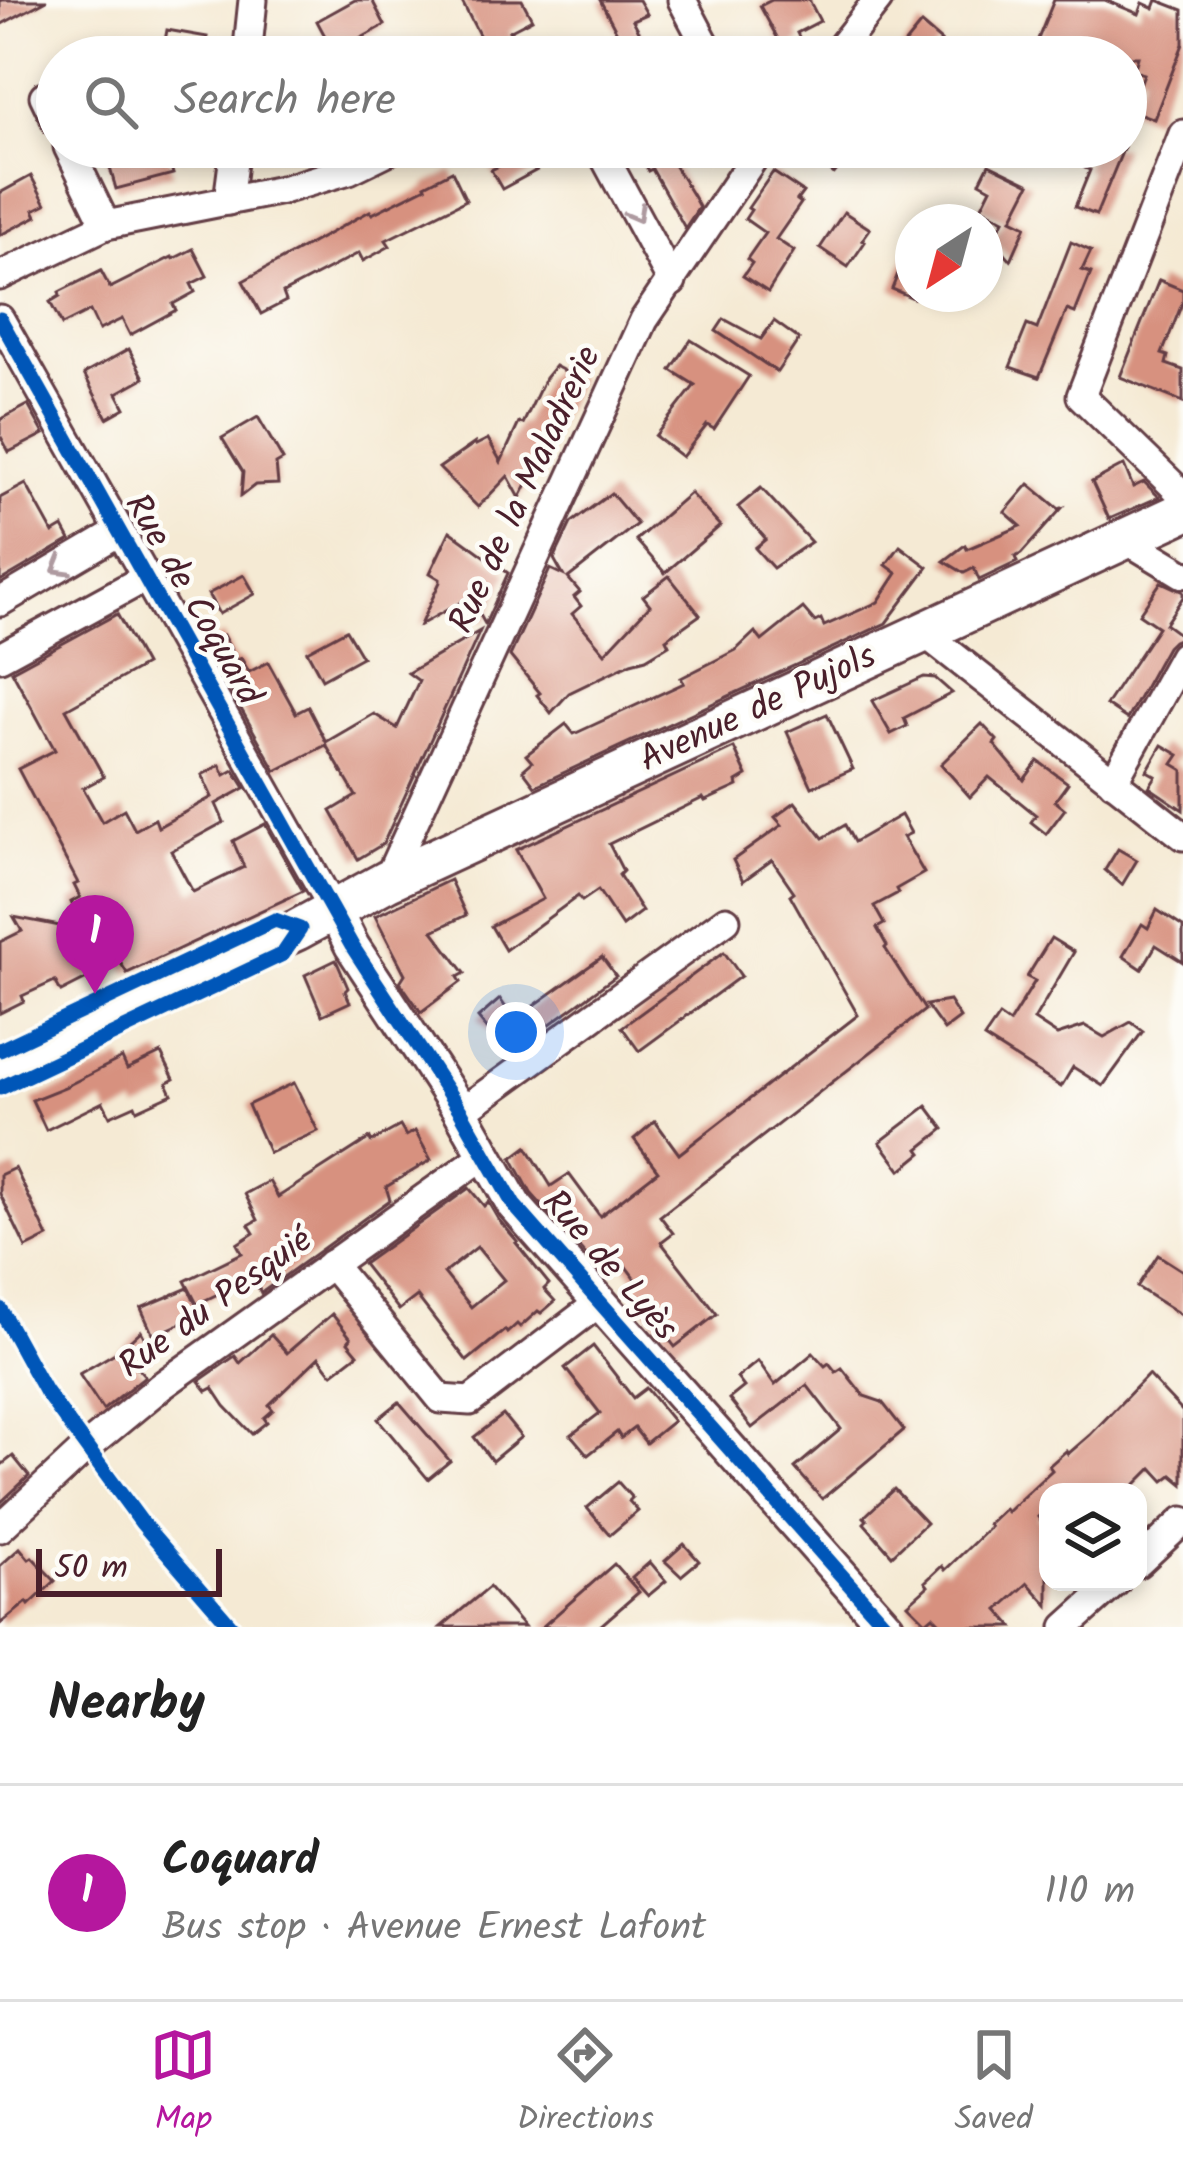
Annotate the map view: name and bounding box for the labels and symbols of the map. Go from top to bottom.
one-way arrow [621,202,644,223]
north arrow [895,204,1003,312]
street label: Rue de la Maladrerie [434,337,618,643]
street label: Rue de Coquard [108,483,276,718]
one-way arrow [51,552,72,575]
street label: Avenue de Pujols [630,629,886,789]
pin: 1 [56,895,134,994]
your location [486,1002,546,1062]
street label: Rue de Lyès [527,1177,691,1355]
street label: Rue du Pesquié [107,1213,326,1394]
scale bar [36,1543,222,1596]

